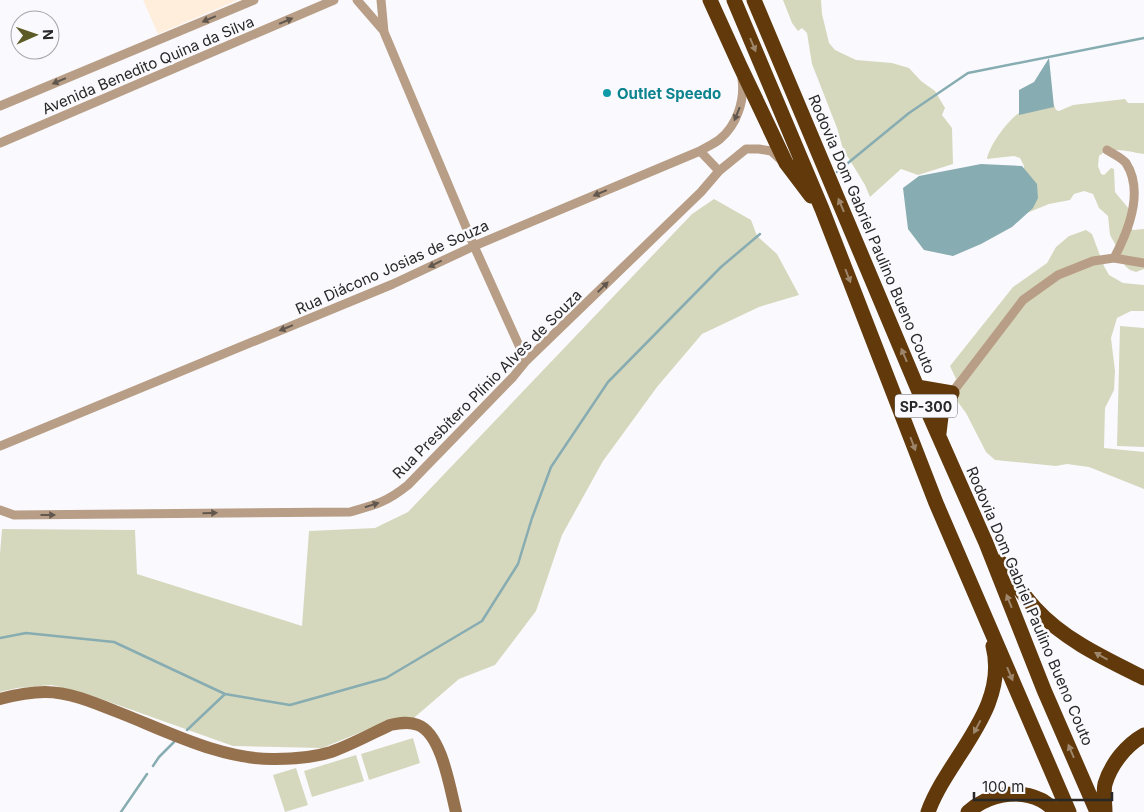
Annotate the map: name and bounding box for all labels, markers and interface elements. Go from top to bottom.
north arrow [10,10,60,60]
street label: Avenida Benedito Quina da Silva [39,12,257,118]
one-way arrow [202,15,216,23]
one-way arrow [279,16,293,24]
text: N [40,29,57,40]
one-way arrow [749,38,757,53]
one-way arrow [52,78,66,86]
place label: Outlet Speedo [617,84,721,103]
marker: Outlet Speedo [601,87,613,99]
street label: Rodovia Dom Gabriel Paulino Bueno Couto [804,92,940,376]
one-way arrow [733,107,741,121]
one-way arrow [593,189,607,197]
one-way arrow [836,198,844,212]
street label: Rua Diácono Josias de Souza [292,216,492,318]
one-way arrow [428,261,442,269]
one-way arrow [844,269,852,284]
one-way arrow [597,281,609,293]
street label: Rua Presbítero Plínio Alves de Souza [388,285,586,483]
one-way arrow [279,325,293,333]
one-way arrow [899,348,907,362]
road number: SP-300 [895,394,957,418]
one-way arrow [909,437,917,452]
street label: Rodovia Dom Gabriel Paulino Bueno Couto [962,464,1098,748]
one-way arrow [365,501,380,509]
one-way arrow [203,509,219,517]
one-way arrow [40,511,56,519]
one-way arrow [1005,593,1013,608]
one-way arrow [1094,651,1107,660]
one-way arrow [1007,667,1015,681]
one-way arrow [973,719,981,734]
one-way arrow [1066,744,1074,758]
scale bar [974,770,1112,802]
text: 100 m [982,777,1024,796]

